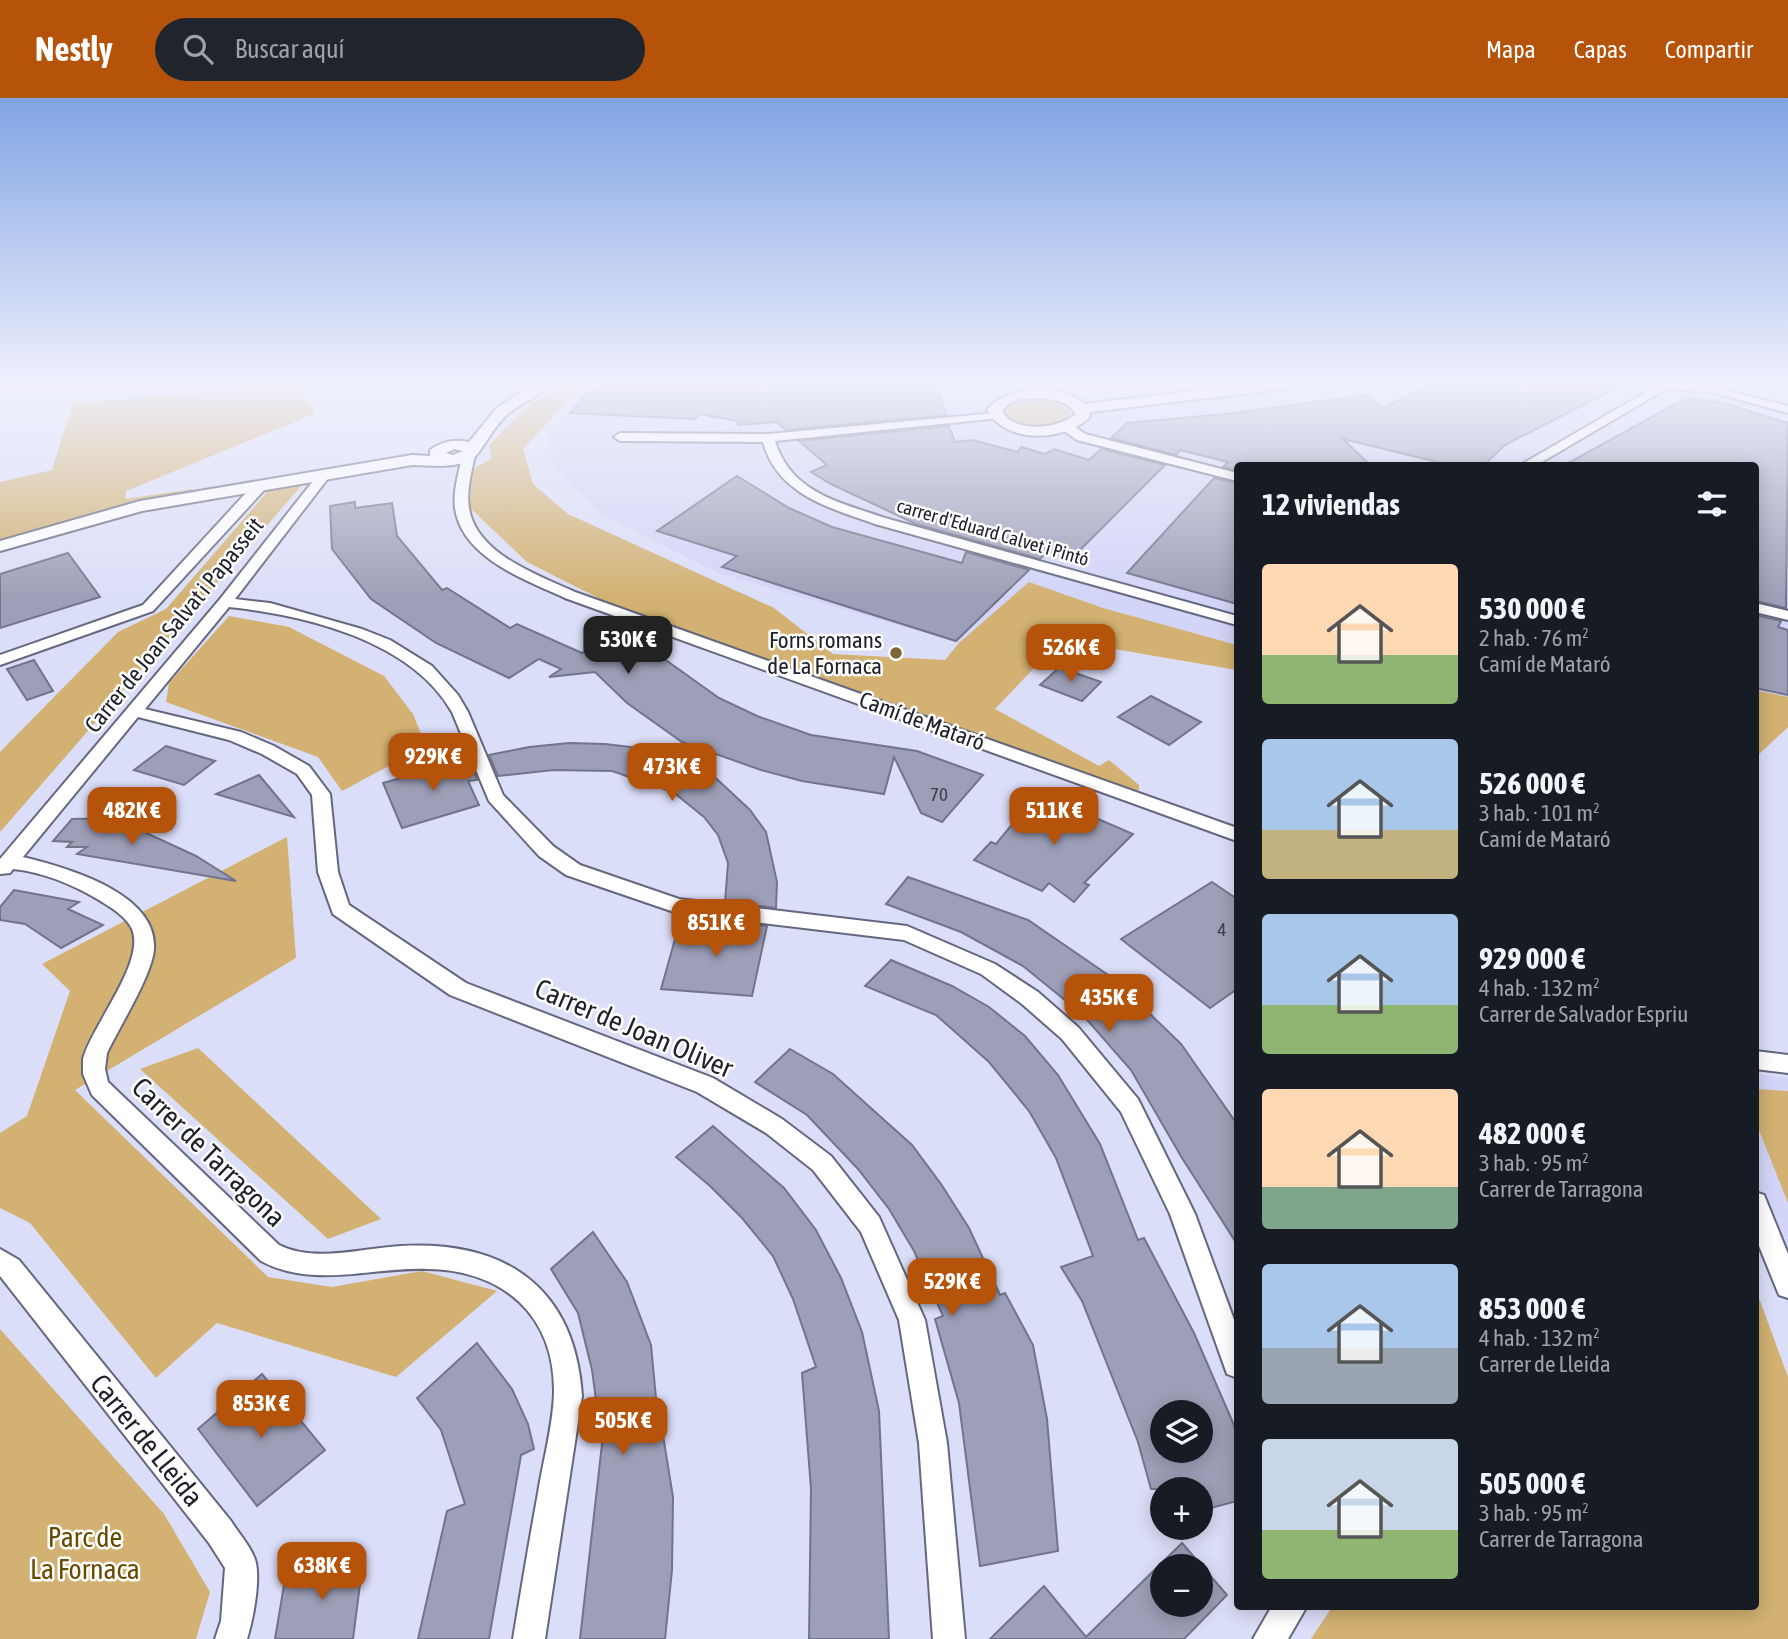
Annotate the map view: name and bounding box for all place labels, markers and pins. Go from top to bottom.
pin: 530K € [571,616,685,676]
pin: 526K € [1014,624,1128,684]
place label: Forns romans de La Fornaca [767,627,882,679]
marker: Forns romans de La Fornaca [888,645,904,661]
pin: 929K € [376,734,490,793]
pin: 473K € [615,744,729,803]
pin: 482K € [75,788,189,847]
pin: 511K € [997,788,1111,847]
pin: 851K € [659,900,773,959]
pin: 435K € [1052,974,1166,1034]
pin: 529K € [895,1258,1009,1318]
pin: 853K € [204,1380,318,1440]
pin: 505K € [566,1398,680,1457]
pin: 638K € [265,1542,379,1602]

